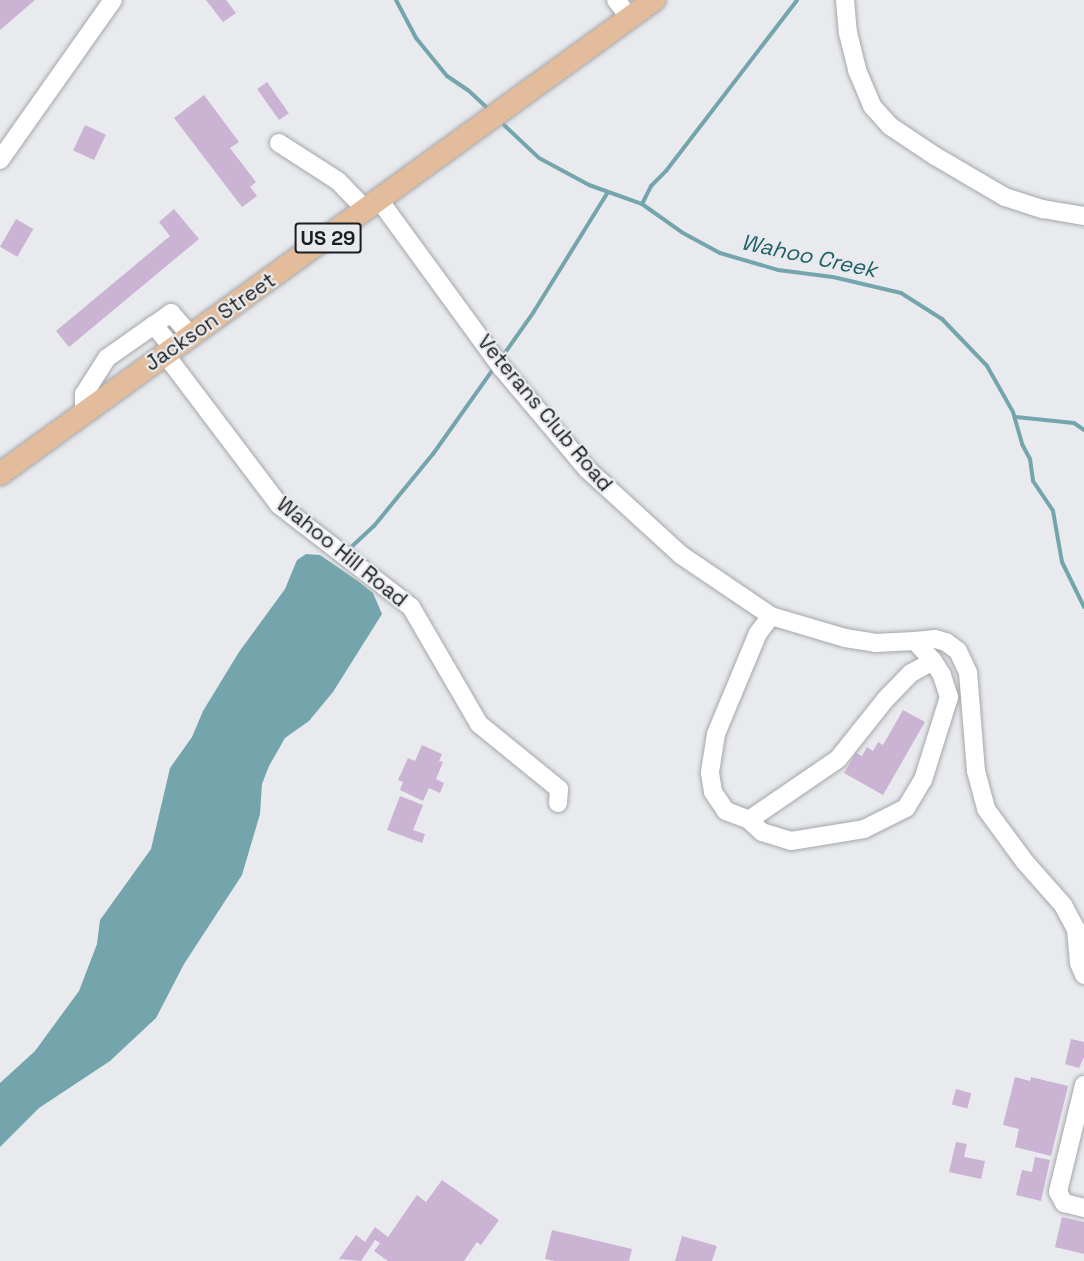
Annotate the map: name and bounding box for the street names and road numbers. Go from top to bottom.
road number: US 29 [294,221,362,255]
street label: Jackson Street [140,268,280,376]
street label: Veterans Club Road [472,329,618,497]
street label: Wahoo Hill Road [272,492,412,612]

